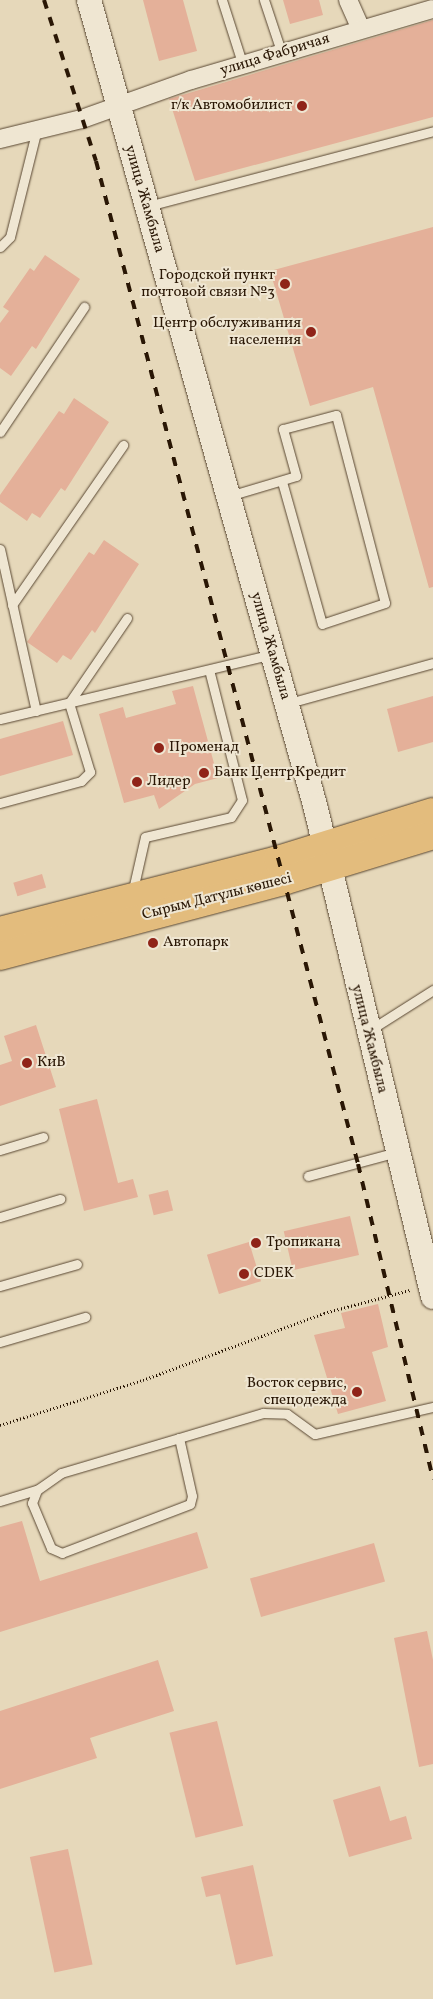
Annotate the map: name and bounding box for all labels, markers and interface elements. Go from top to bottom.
street label: улица Фабричая [218,30,332,80]
place label: г/к Автомобилист [171,97,292,115]
marker: г/к Автомобилист [296,100,308,112]
street label: улица Жамбыла [120,143,168,255]
place label: Городской пункт почтовой связи №3 [141,266,275,301]
marker: Городской пункт почтовой связи №3 [279,278,291,290]
place label: Центр обслуживания наcеления [153,314,301,349]
marker: Центр обслуживания наcеления [305,326,317,338]
street label: улица Жамбыла [246,590,294,702]
place label: Променад [169,739,239,757]
marker: Променад [153,742,165,754]
place label: Банк ЦентрКредит [214,764,346,782]
marker: Банк ЦентрКредит [198,767,210,779]
place label: Лидер [147,773,190,791]
marker: Лидер [131,776,143,788]
street label: Сырым Датұлы көшесі [140,870,294,924]
place label: Автопарк [163,934,228,952]
marker: Автопарк [147,937,159,949]
street label: улица Жамбыла [347,983,391,1095]
place label: КиВ [37,1054,66,1072]
marker: КиВ [21,1057,33,1069]
place label: Тропикана [266,1234,341,1252]
marker: Тропикана [250,1237,262,1249]
place label: CDEK [254,1265,294,1283]
marker: CDEK [238,1268,250,1280]
place label: Восток сервис, спецодежда [247,1374,347,1409]
marker: Восток сервис, спецодежда [351,1386,363,1398]

